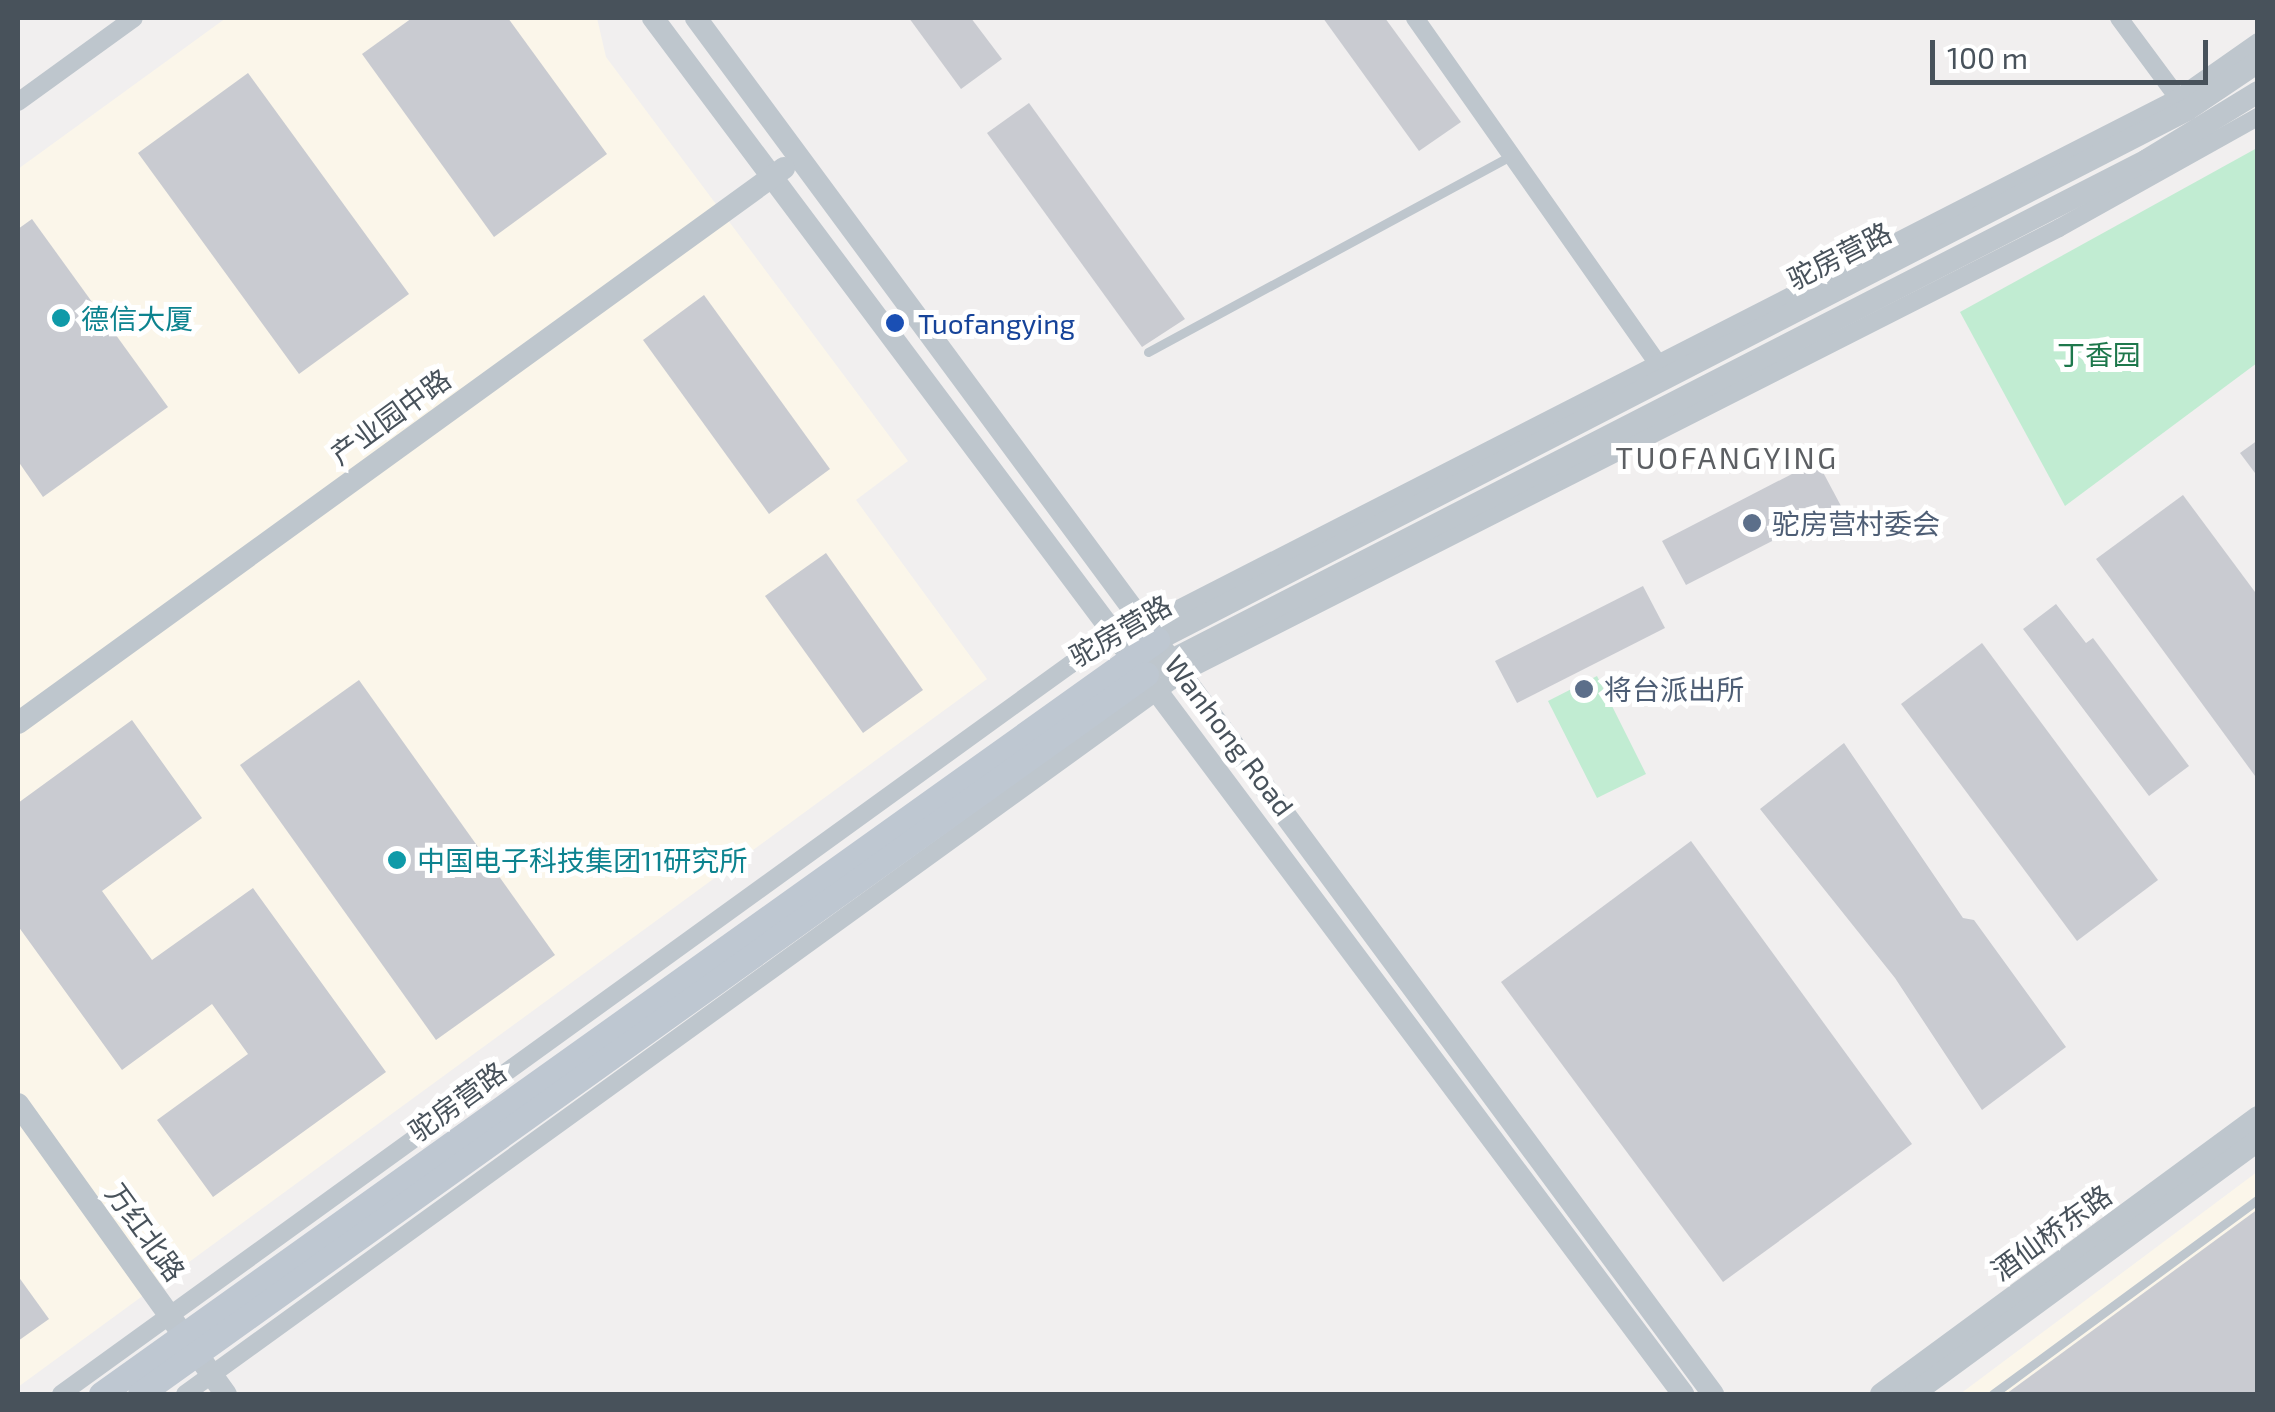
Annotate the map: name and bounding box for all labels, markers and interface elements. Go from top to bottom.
scale bar [1935,20,2212,82]
text: 100 m [1947,39,2028,75]
street label: 驼房营路 [1781,215,1897,295]
place label: 德信大厦 [81,301,193,335]
place label: Tuofangying [918,306,1075,340]
marker: 德信大厦 [50,307,72,329]
marker: Tuofangying [882,310,908,336]
park label: 丁香园 [2057,337,2141,371]
street label: 产业园中路 [323,361,457,471]
district label: TUOFANGYING [1615,439,1839,475]
place label: 驼房营村委会 [1772,506,1940,540]
marker: 驼房营村委会 [1741,512,1763,534]
street label: 驼房营路 [1063,587,1177,673]
street label: Wanhong Road [1159,648,1301,822]
place label: 将台派出所 [1604,672,1744,706]
marker: 将台派出所 [1573,678,1595,700]
place label: 中国电子科技集团11研究所 [417,843,747,877]
marker: 中国电子科技集团11研究所 [386,849,408,871]
street label: 驼房营路 [402,1054,512,1148]
street label: 万红北路 [99,1177,193,1287]
street label: 酒仙桥东路 [1984,1177,2118,1287]

